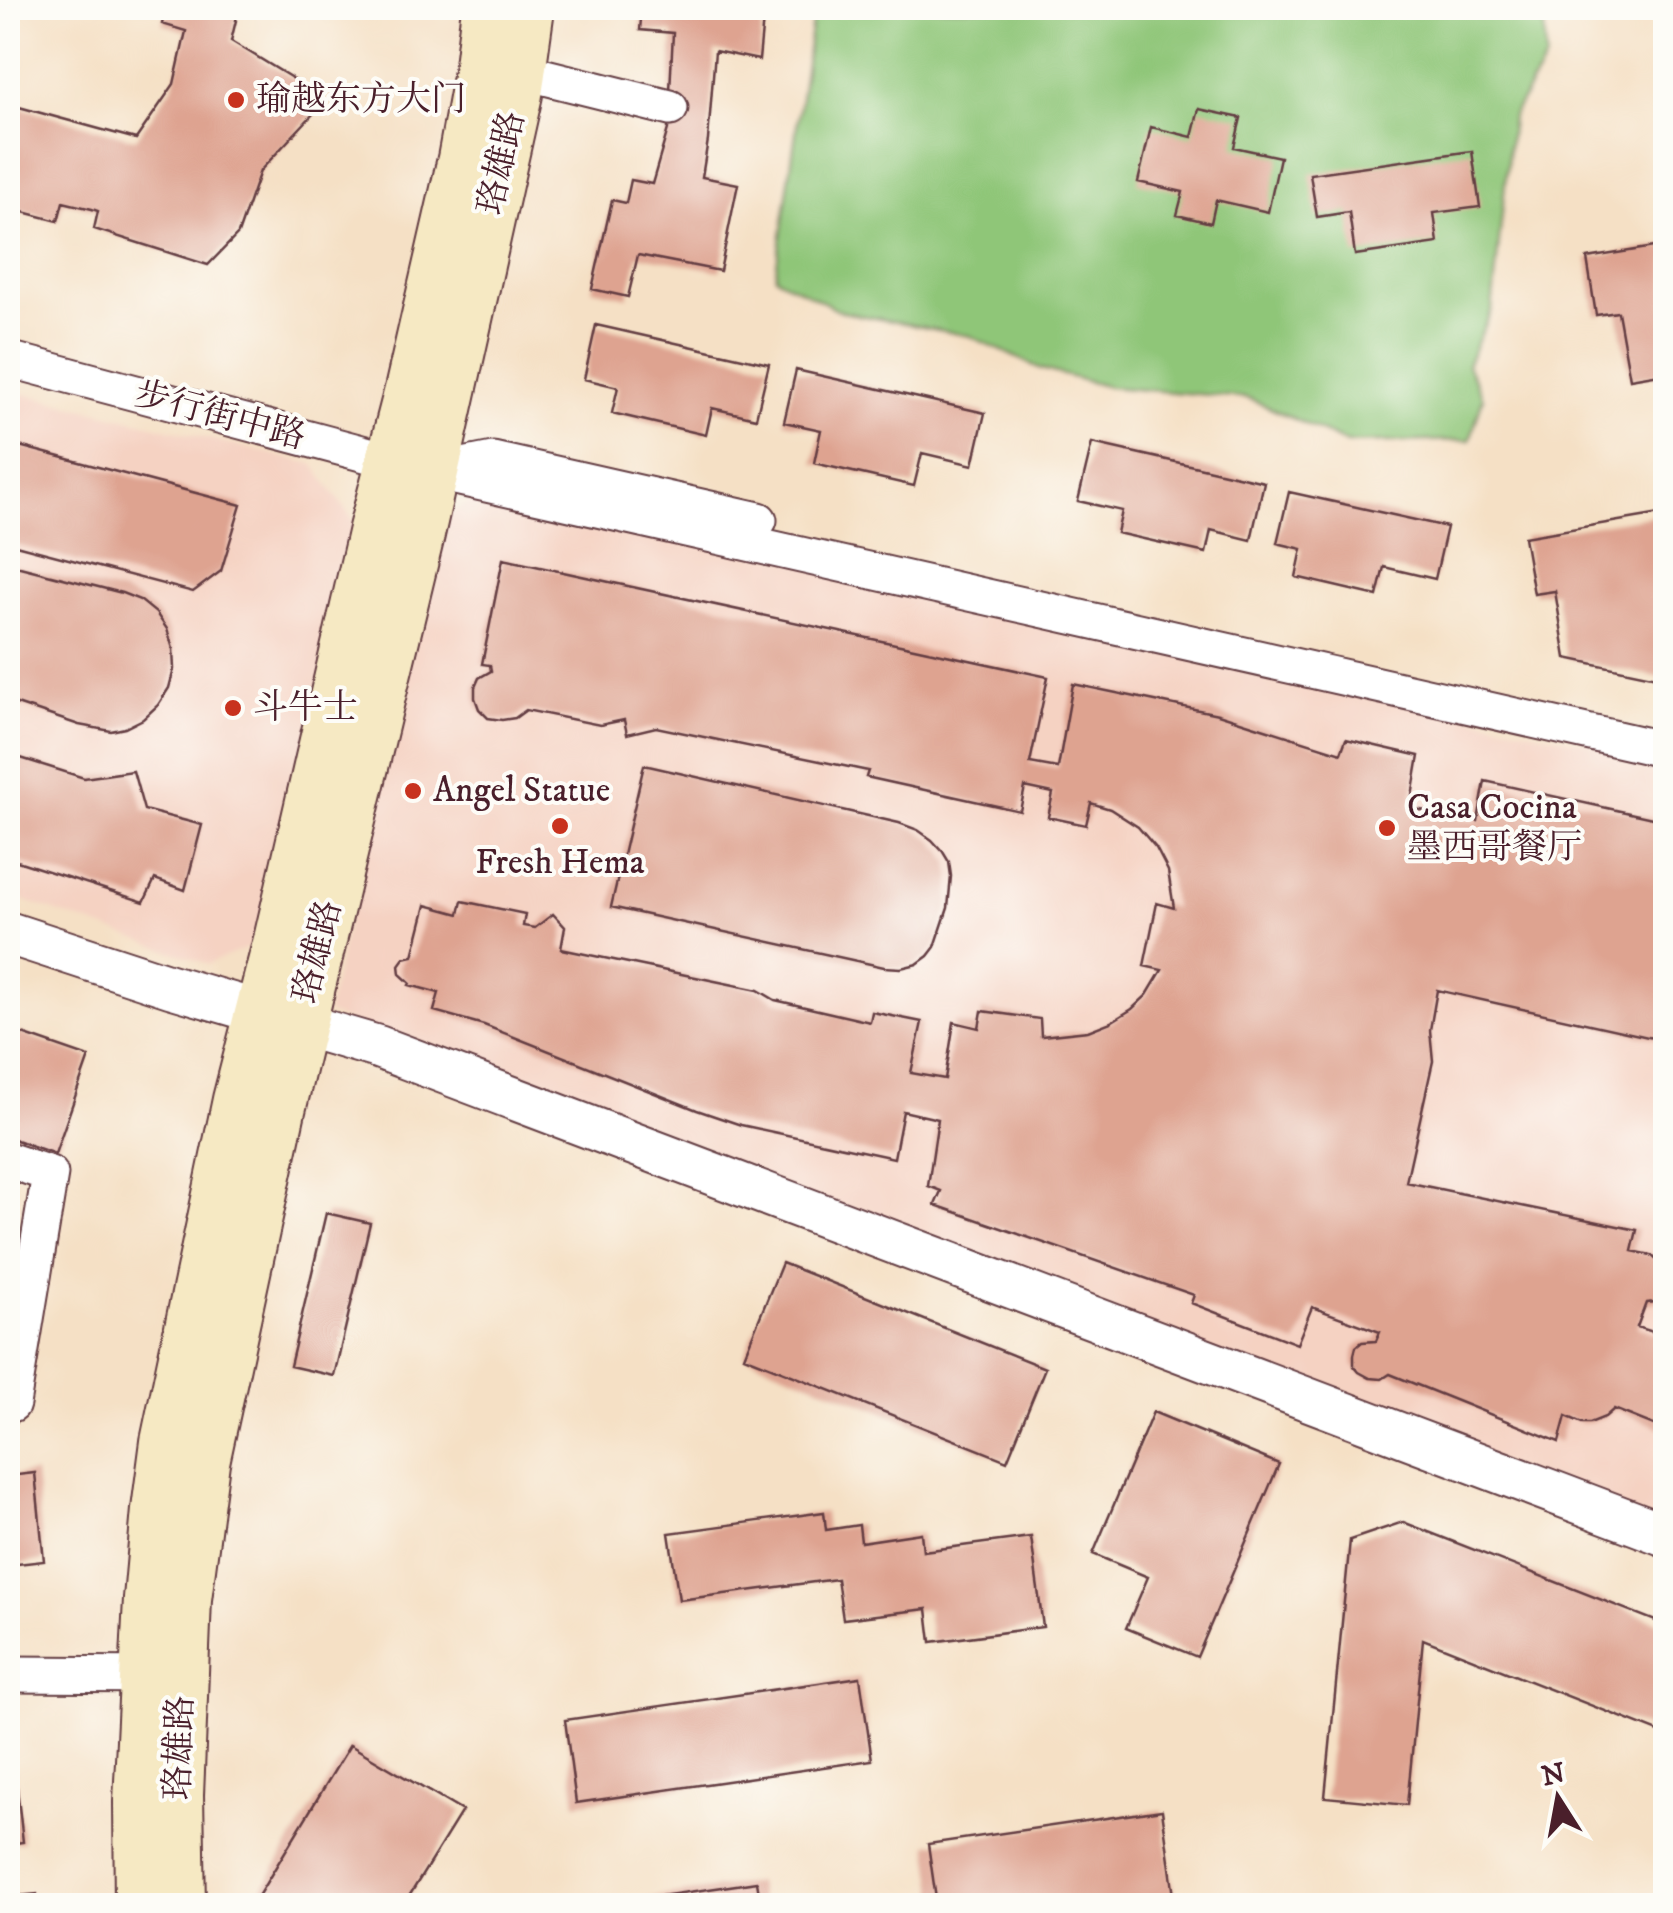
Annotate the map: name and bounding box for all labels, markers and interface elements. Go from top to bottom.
place label: 瑜越东方大门 [256,78,466,122]
marker: 瑜越东方大门 [225,89,247,111]
street label: 珞雄路 [469,107,535,219]
street label: 步行街中路 [130,372,310,460]
place label: 斗牛士 [253,686,358,730]
marker: 斗牛士 [222,697,244,719]
place label: Angel Statue [433,769,610,813]
marker: Angel Statue [402,780,424,802]
place label: Casa Cocina 墨西哥餐厅 [1407,786,1582,870]
marker: Fresh Hema [549,815,571,837]
marker: Casa Cocina 墨西哥餐厅 [1376,817,1398,839]
place label: Fresh Hema [475,841,645,885]
street label: 珞雄路 [284,896,352,1008]
street label: 珞雄路 [156,1695,204,1801]
north arrow [1508,1748,1608,1848]
text: N [1539,1756,1568,1794]

